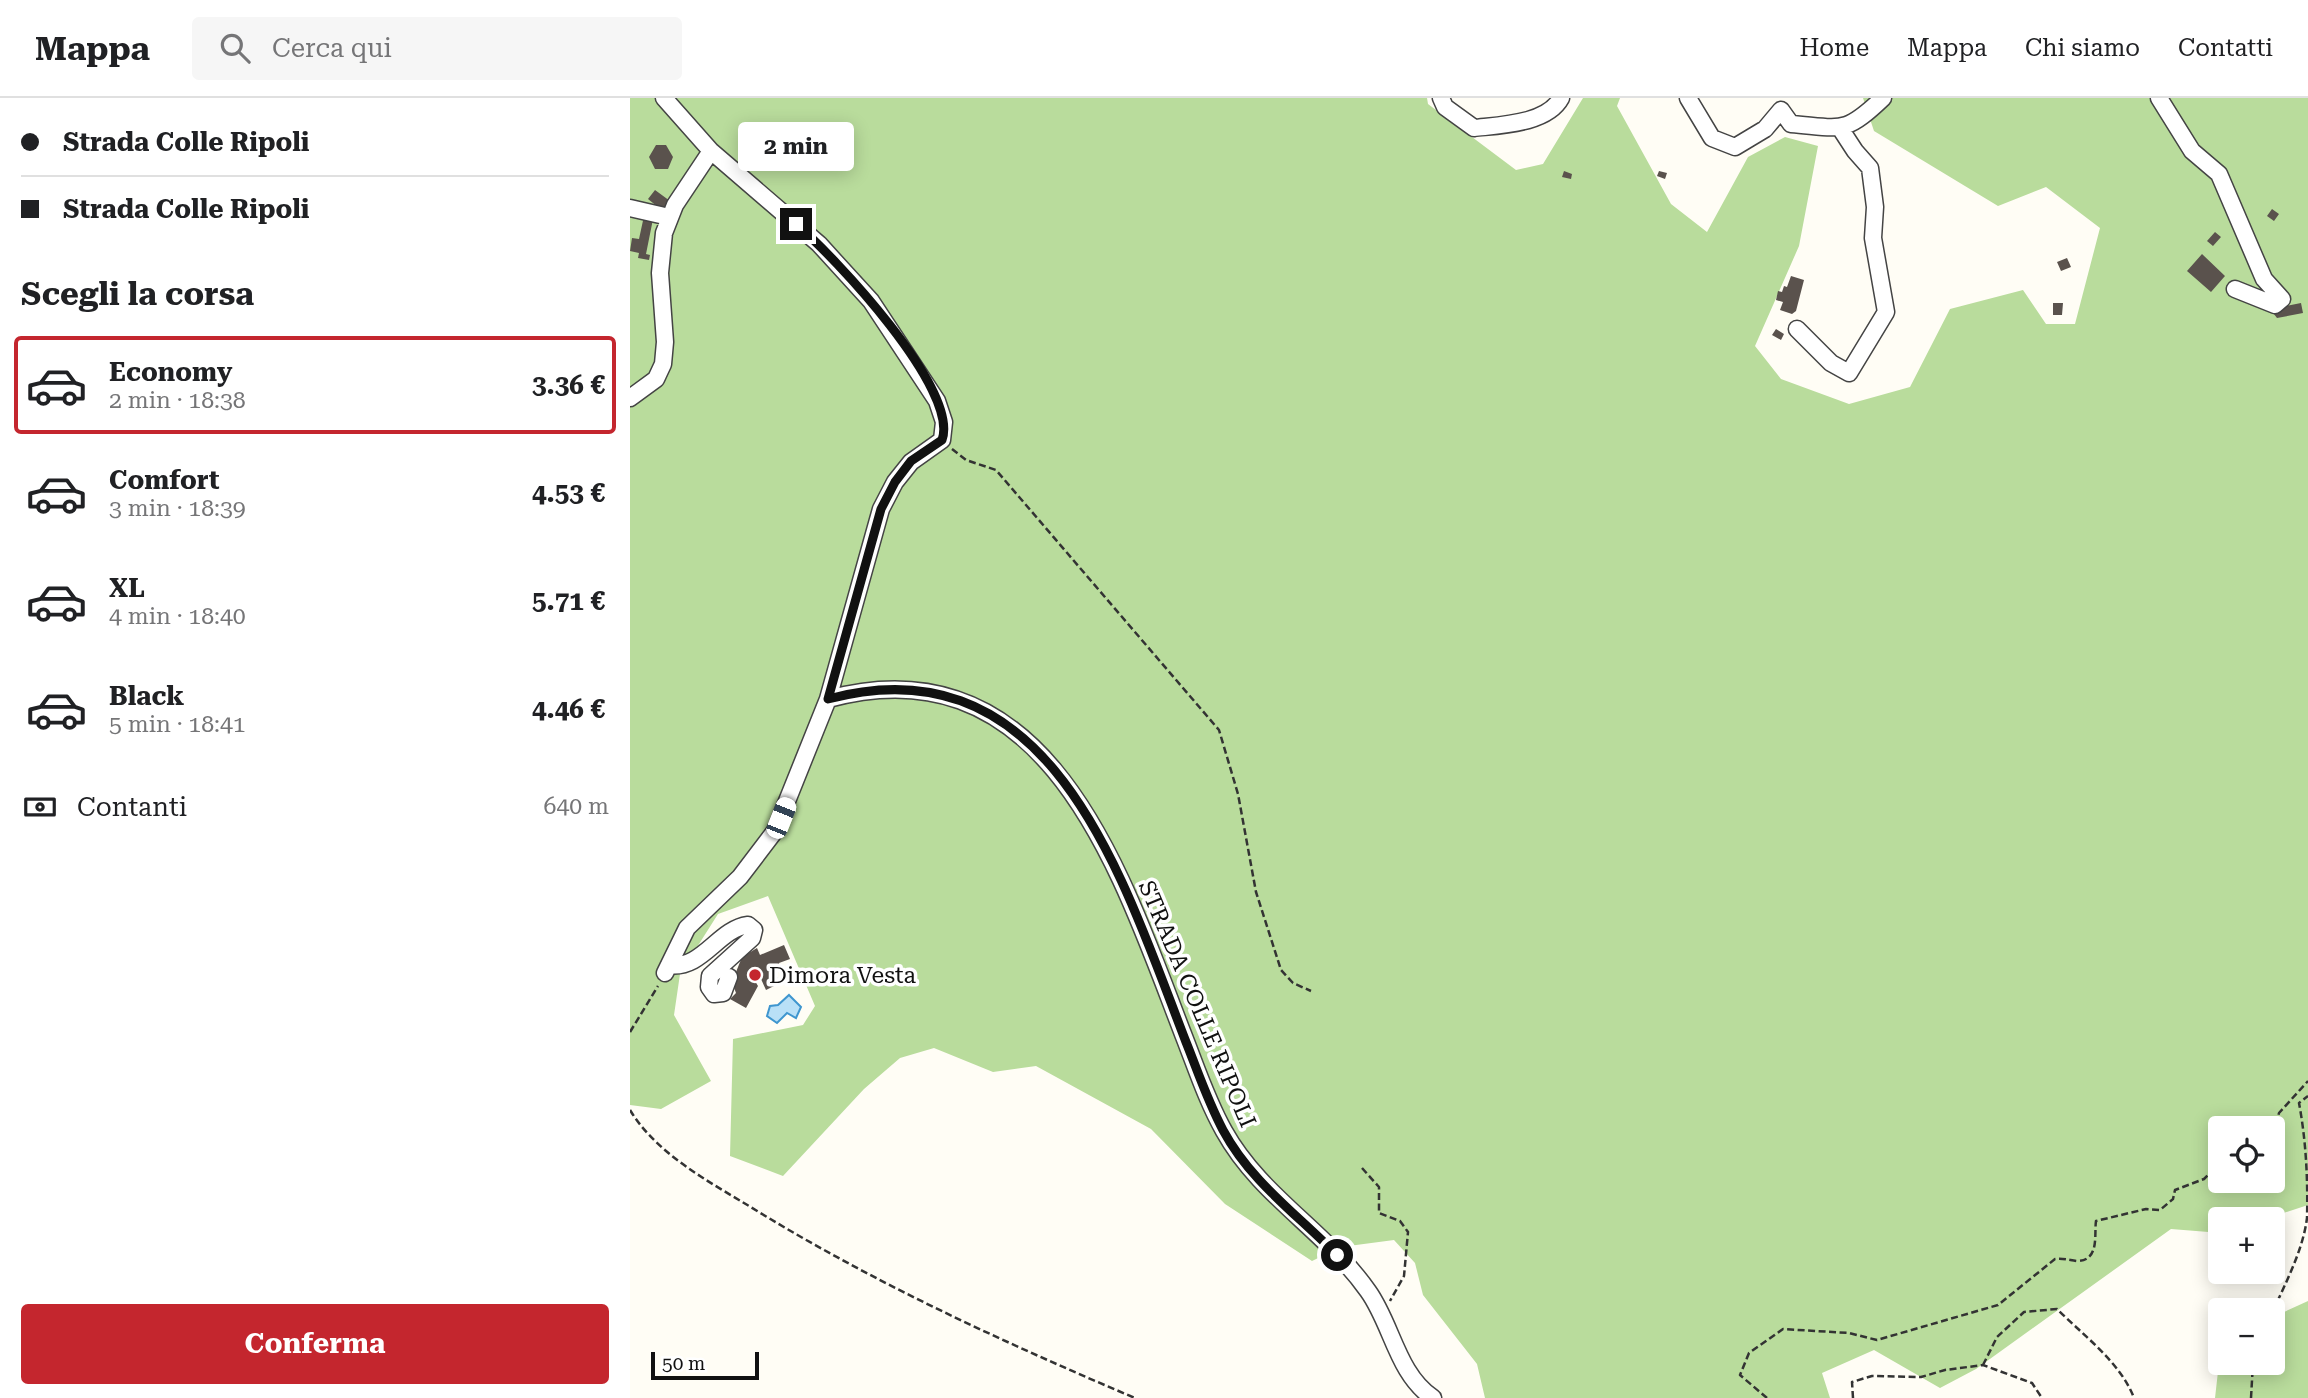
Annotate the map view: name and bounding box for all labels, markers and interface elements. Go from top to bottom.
search box [192,17,682,80]
text: Mappa [35,29,150,68]
icon: search [216,29,254,67]
text: Cerca qui [272,33,392,63]
text: Home [1800,34,1869,62]
text: Mappa [1907,34,1987,62]
text: Chi siamo [2025,34,2140,62]
text: Contatti [2178,34,2273,62]
callout: 2 min [738,122,854,172]
text: Strada Colle Ripoli [63,127,309,157]
text: 2 min [764,133,828,160]
text: Strada Colle Ripoli [63,194,309,224]
route end [780,208,812,240]
text: Scegli la corsa [21,275,254,313]
icon: car [25,354,88,417]
text: Economy [109,357,232,387]
text: 3.36 € [532,370,605,400]
text: 2 min · 18:38 [109,387,246,414]
icon: car [25,462,88,525]
text: Comfort [109,465,219,495]
text: 4.53 € [532,478,605,508]
text: 3 min · 18:39 [109,495,246,522]
icon: car [25,570,88,633]
text: XL [109,573,145,603]
text: 5.71 € [532,586,605,616]
text: 4 min · 18:40 [109,603,246,630]
icon: car [25,678,88,741]
text: Black [109,681,184,711]
text: 4.46 € [532,694,605,724]
text: 5 min · 18:41 [109,711,246,738]
icon: cash [21,788,59,826]
text: Contanti [77,792,187,822]
text: 640 m [544,793,609,820]
car [764,795,799,841]
street label: STRADA COLLE RIPOLI [1133,876,1261,1132]
place label: Dimora Vesta [769,962,917,989]
marker: Dimora Vesta [747,967,763,983]
map controls [2208,1116,2285,1375]
button: locate [2208,1116,2285,1193]
button: + [2208,1207,2285,1284]
route start [1321,1239,1353,1271]
button: − [2208,1298,2285,1375]
button: Conferma [21,1304,609,1384]
scale bar [651,1349,760,1381]
text: 50 m [662,1352,705,1375]

